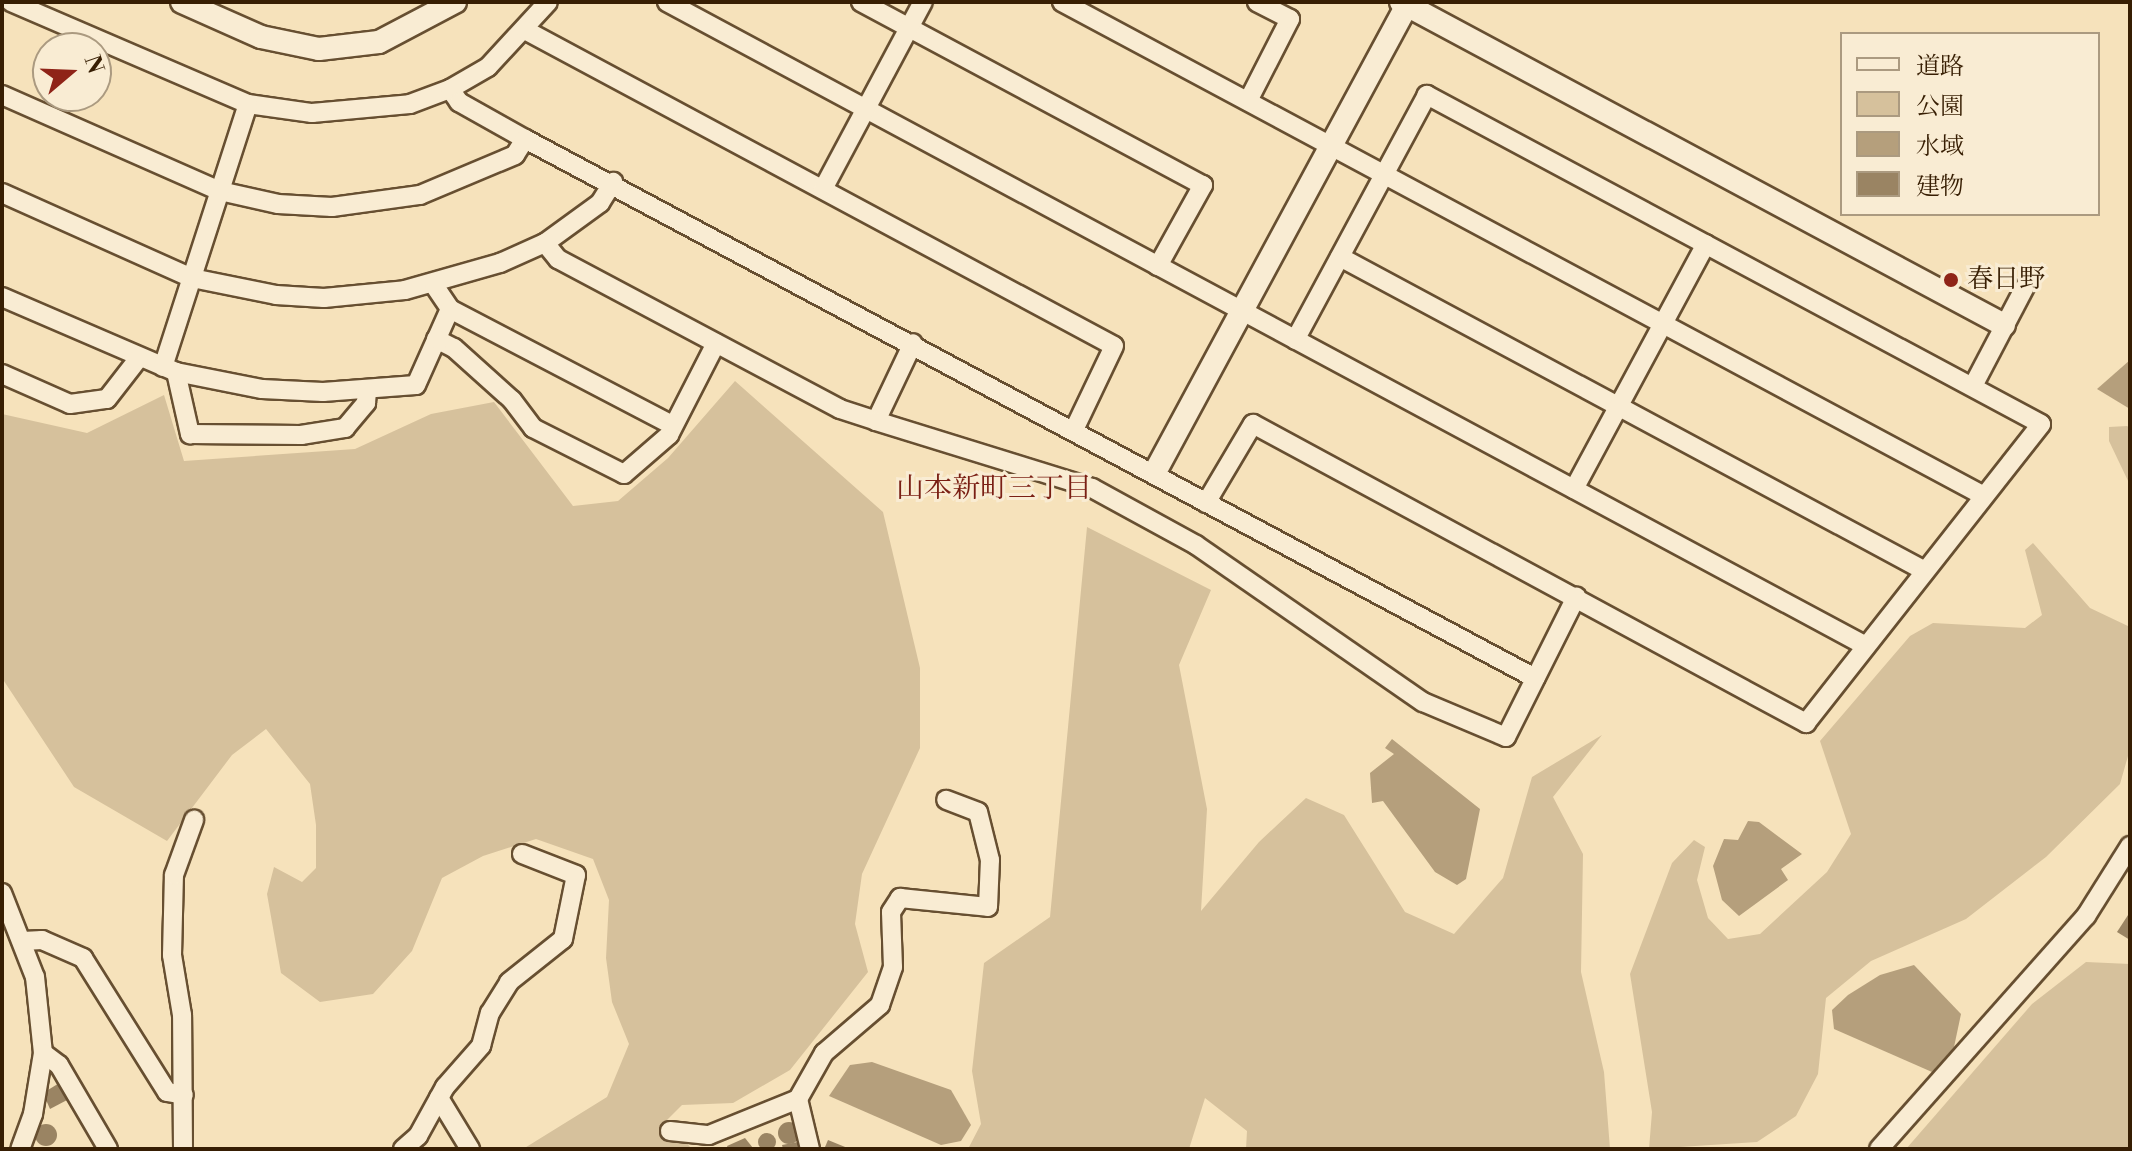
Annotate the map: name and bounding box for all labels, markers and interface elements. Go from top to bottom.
north arrow [32,32,112,112]
legend [1840,32,2100,216]
text: N [78,52,109,77]
text: 道路 [1916,52,1964,82]
text: 公園 [1916,92,1964,122]
text: 水域 [1916,132,1964,162]
text: 建物 [1916,172,1964,202]
place label: 春日野 [1967,264,2045,296]
marker: 春日野 [1942,271,1960,289]
district label: 山本新町三丁目 [896,472,1092,506]

